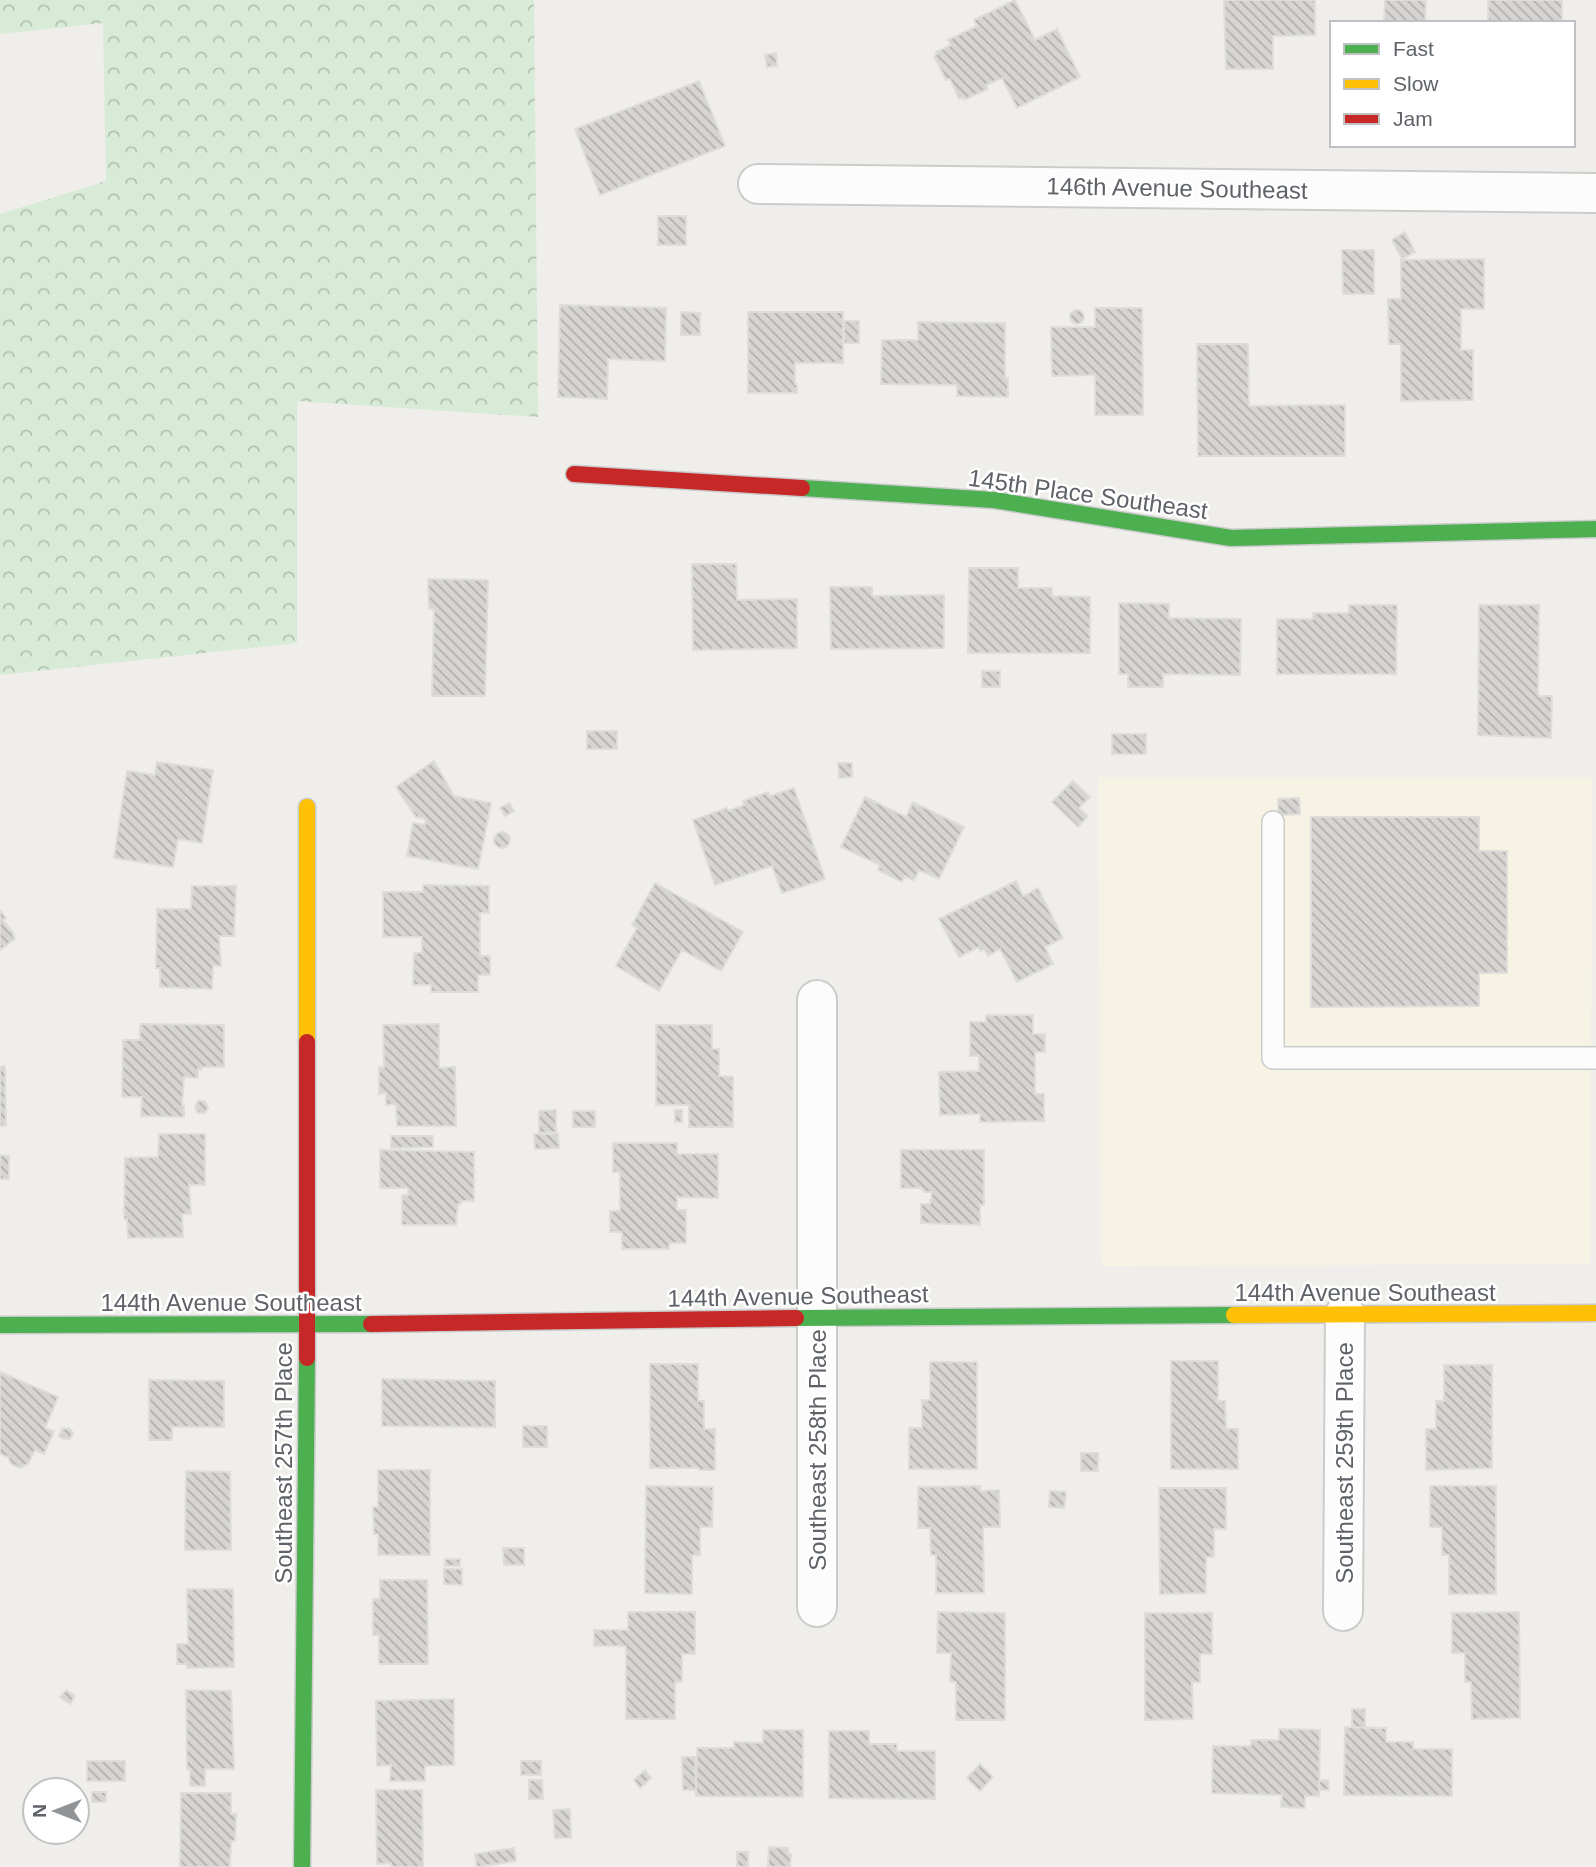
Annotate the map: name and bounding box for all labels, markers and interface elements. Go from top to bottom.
legend [1330,21,1575,147]
text: Fast [1393,37,1434,60]
text: Slow [1393,72,1439,95]
text: Jam [1393,107,1433,130]
street label: 146th Avenue Southeast [1046,172,1308,204]
street label: 145th Place Southeast [967,464,1210,524]
street label: 144th Avenue Southeast [1234,1279,1496,1306]
street label: 144th Avenue Southeast [667,1280,929,1312]
street label: 144th Avenue Southeast [100,1289,362,1316]
street label: Southeast 258th Place [804,1329,831,1571]
street label: Southeast 257th Place [270,1342,297,1584]
street label: Southeast 259th Place [1331,1342,1358,1584]
north arrow [21,1776,91,1846]
text: N [29,1804,50,1818]

